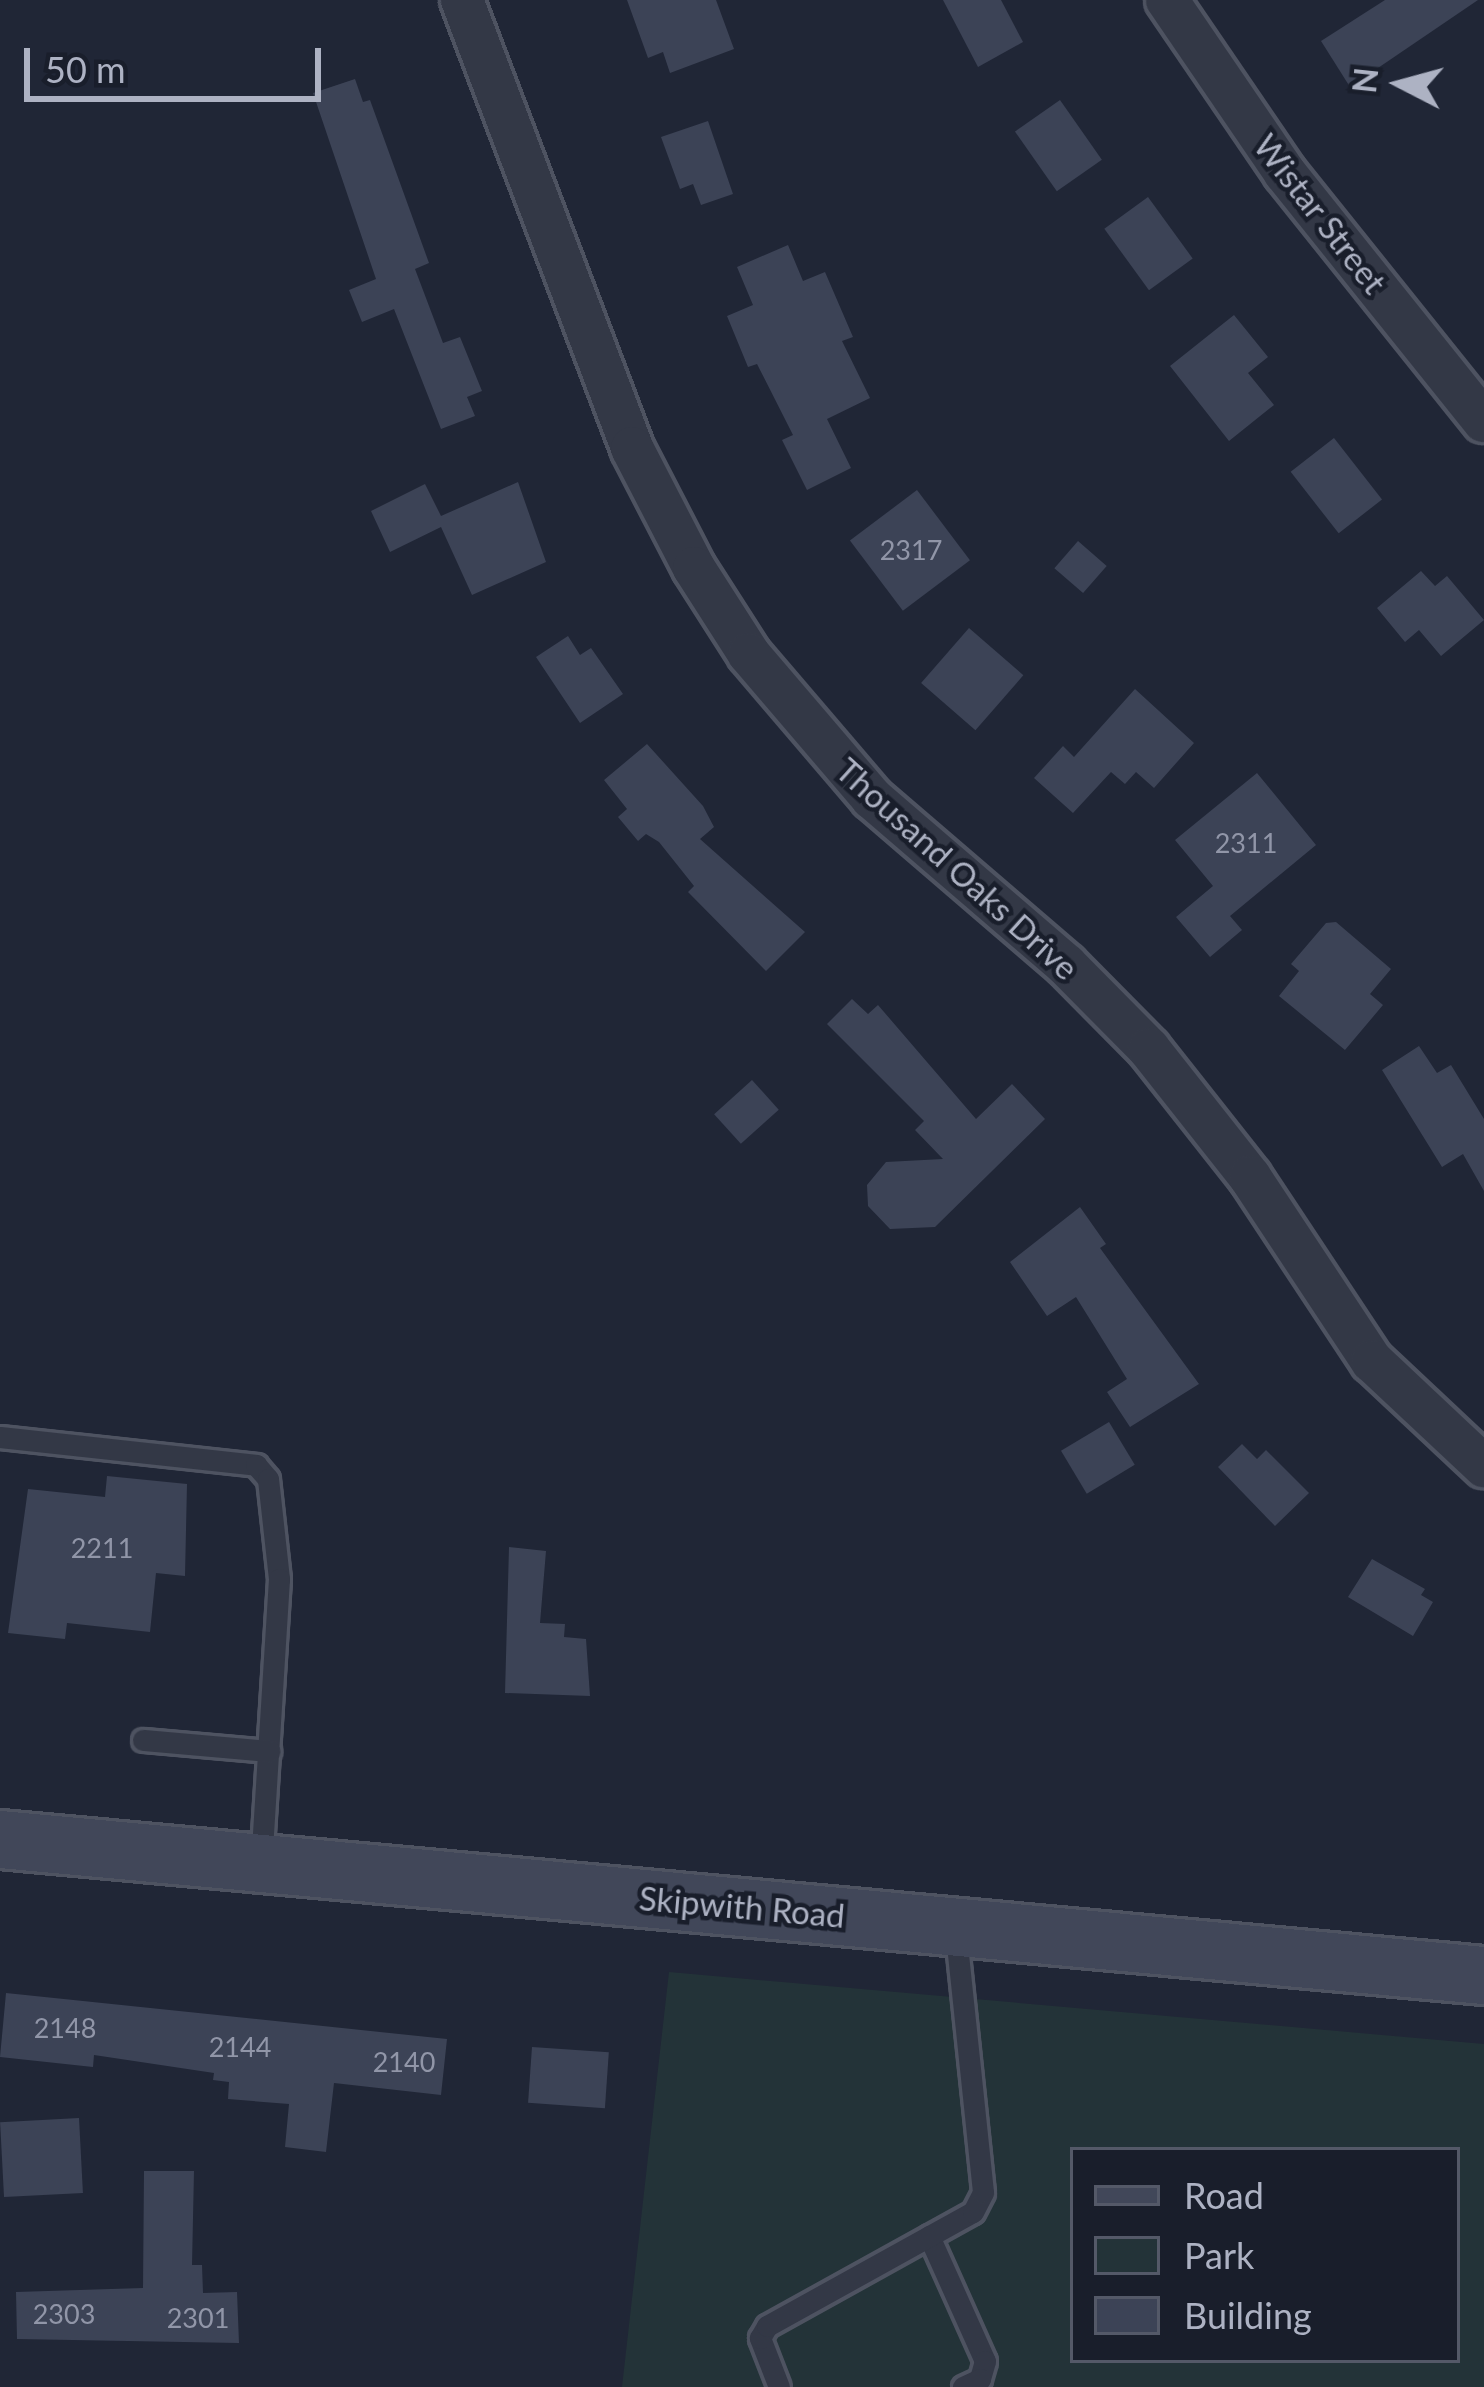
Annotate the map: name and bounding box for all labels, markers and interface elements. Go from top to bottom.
scale bar [30,24,327,98]
north arrow [1340,24,1460,144]
text: 50 m [45,47,126,91]
text: N [1343,65,1385,95]
street label: Wistar Street [1245,126,1395,302]
house number: 2317 [880,534,942,566]
street label: Thousand Oaks Drive [828,750,1086,988]
house number: 2311 [1215,827,1277,859]
house number: 2211 [71,1532,133,1564]
street label: Skipwith Road [638,1878,846,1936]
house number: 2148 [34,2012,96,2044]
house number: 2144 [209,2031,271,2063]
house number: 2140 [373,2046,435,2078]
legend [1070,2147,1460,2363]
text: Road [1184,2173,1264,2217]
text: Park [1184,2233,1254,2277]
text: Building [1184,2293,1312,2337]
house number: 2303 [33,2298,95,2330]
house number: 2301 [167,2302,229,2334]

